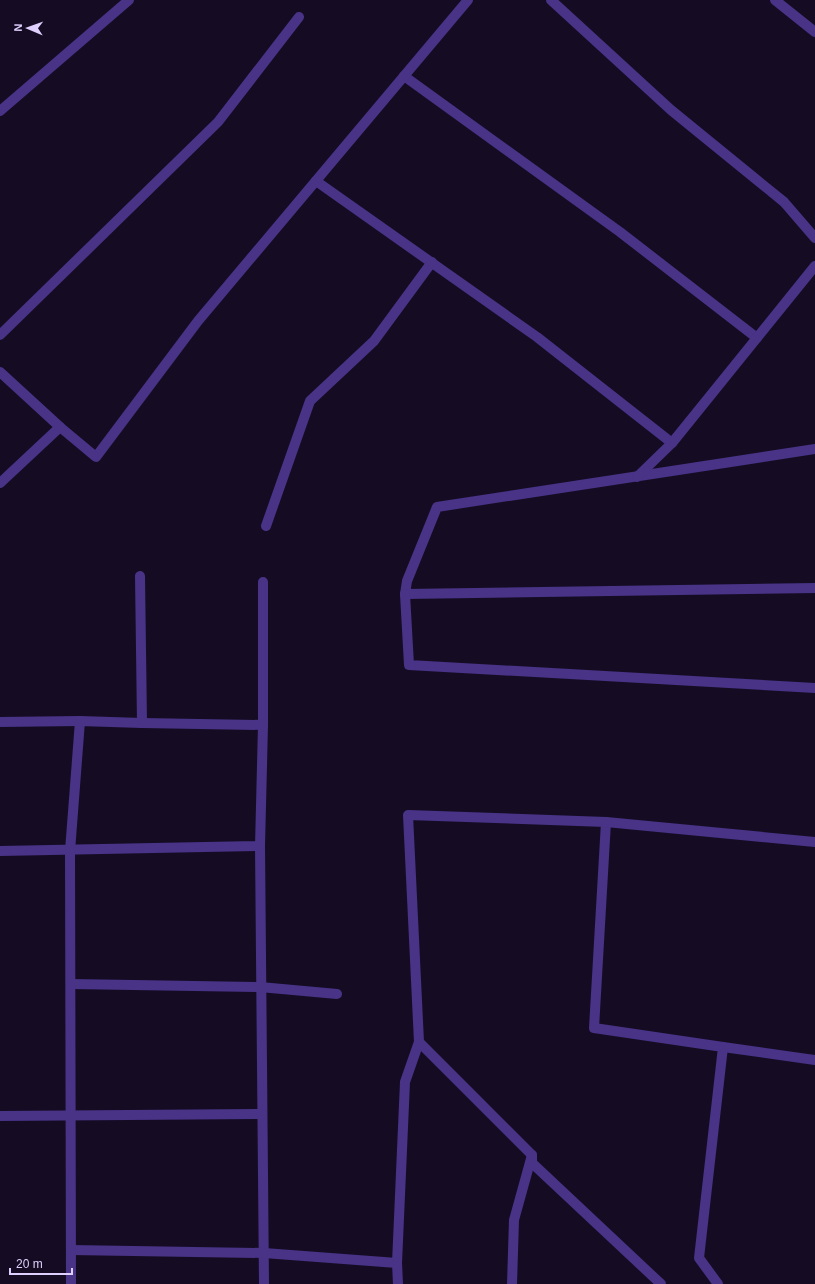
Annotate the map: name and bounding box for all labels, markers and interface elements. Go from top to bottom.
north arrow [8,8,48,48]
text: N [12,23,24,32]
scale bar [10,1250,72,1276]
text: 20 m [16,1257,43,1271]

